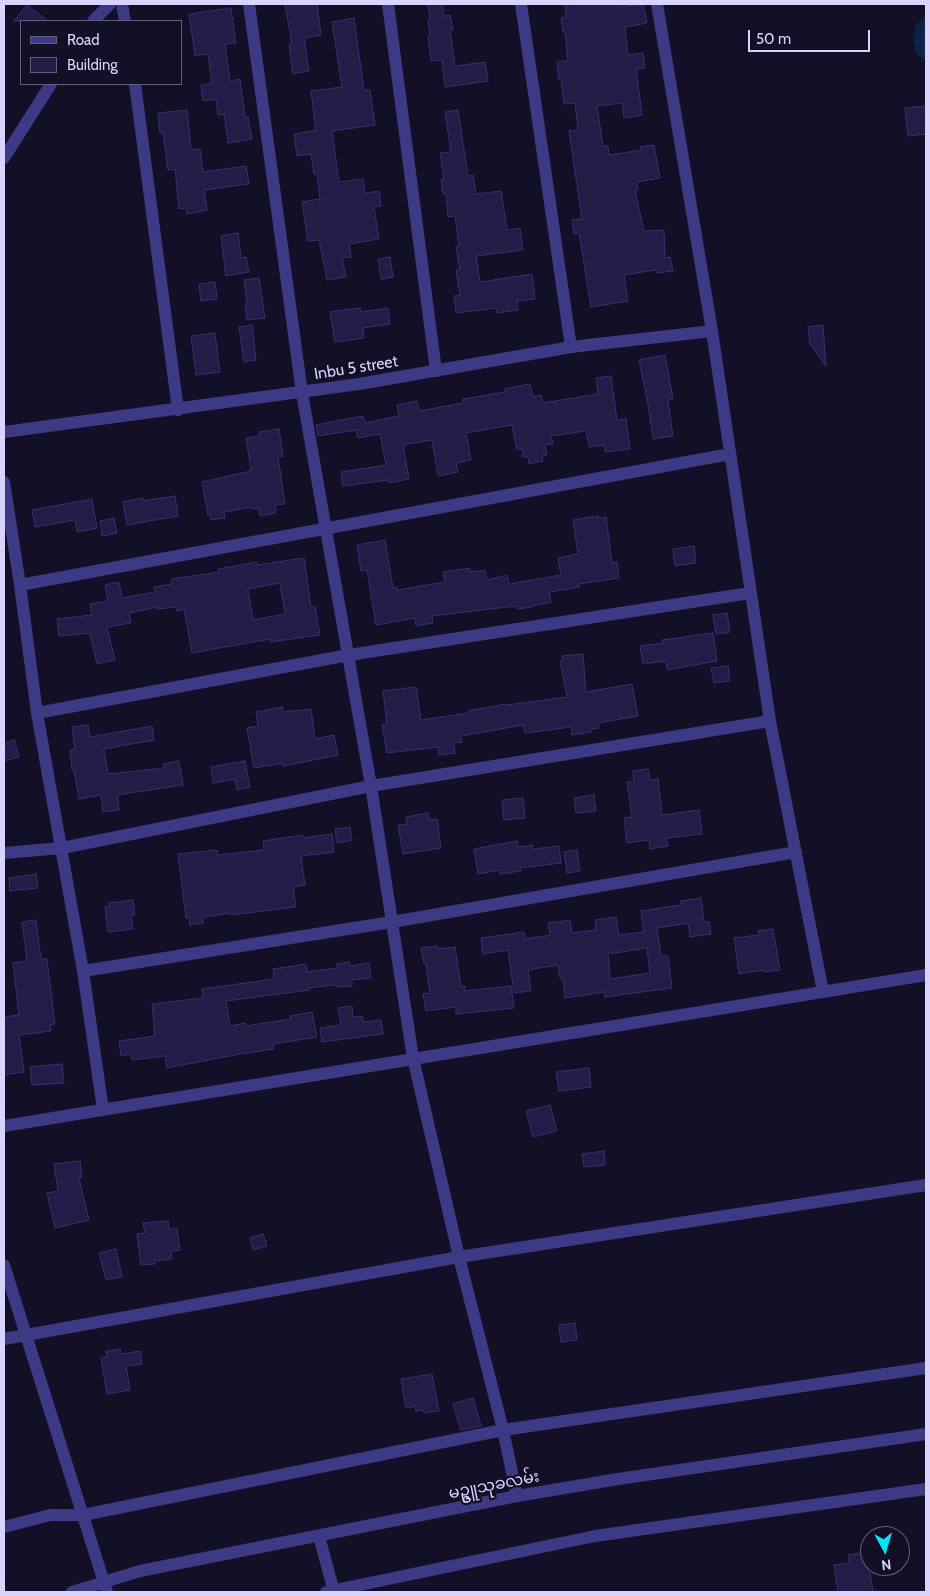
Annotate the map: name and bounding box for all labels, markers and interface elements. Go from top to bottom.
legend [20,20,182,85]
scale bar [750,20,872,52]
text: 50 m [756,30,791,48]
text: Road [67,31,100,49]
text: Building [67,56,118,74]
street label: Inbu 5 street [313,352,399,384]
street label: မဥ္ဇူသုခလမ်း [447,1467,541,1503]
north arrow [860,1526,910,1576]
text: N [881,1555,892,1574]

